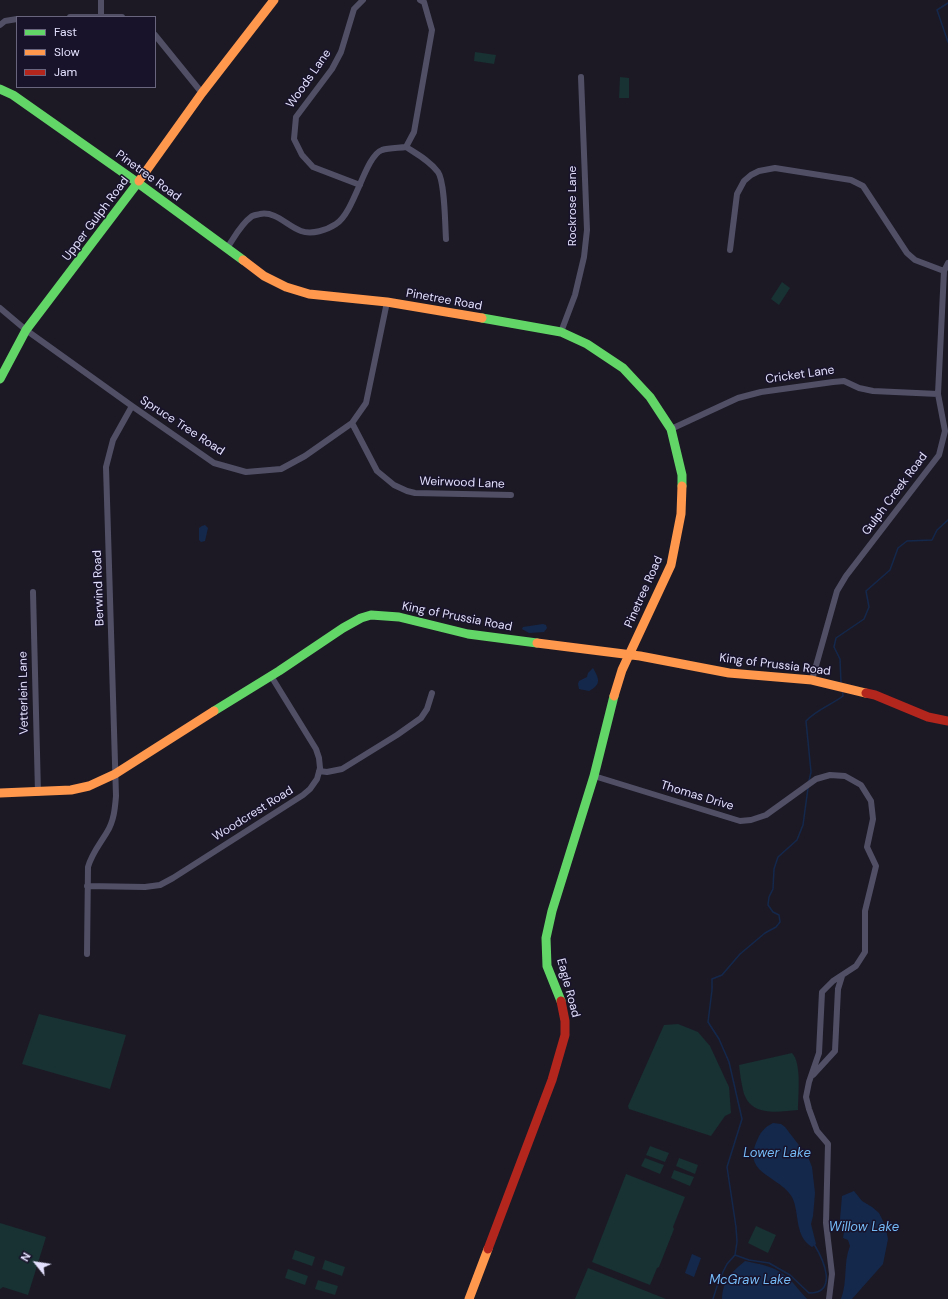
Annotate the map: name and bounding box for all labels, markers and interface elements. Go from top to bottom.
legend [16,16,156,88]
text: Fast [54,24,77,40]
text: Slow [54,44,80,60]
street label: Woods Lane [283,47,335,111]
text: Jam [54,64,77,80]
street label: Pinetree Road [113,148,183,204]
street label: Rockrose Lane [566,166,580,246]
street label: Upper Gulph Road [60,174,132,264]
street label: Pinetree Road [405,286,483,314]
street label: Cricket Lane [765,363,835,387]
street label: Spruce Tree Road [137,393,227,459]
street label: Gulph Creek Road [859,450,931,538]
street label: Weirwood Lane [419,474,505,492]
street label: Berwind Road [90,550,108,626]
street label: Pinetree Road [622,554,666,630]
street label: King of Prussia Road [401,599,513,635]
street label: Vetterlein Lane [16,651,32,735]
street label: King of Prussia Road [719,651,831,679]
street label: Thomas Drive [659,778,735,814]
street label: Woodcrest Road [210,783,296,845]
street label: Eagle Road [553,957,583,1019]
water label: Lower Lake [743,1146,811,1162]
water label: Willow Lake [829,1220,899,1236]
north arrow [16,1243,56,1283]
text: N [18,1250,34,1264]
water label: McGraw Lake [709,1273,791,1289]

